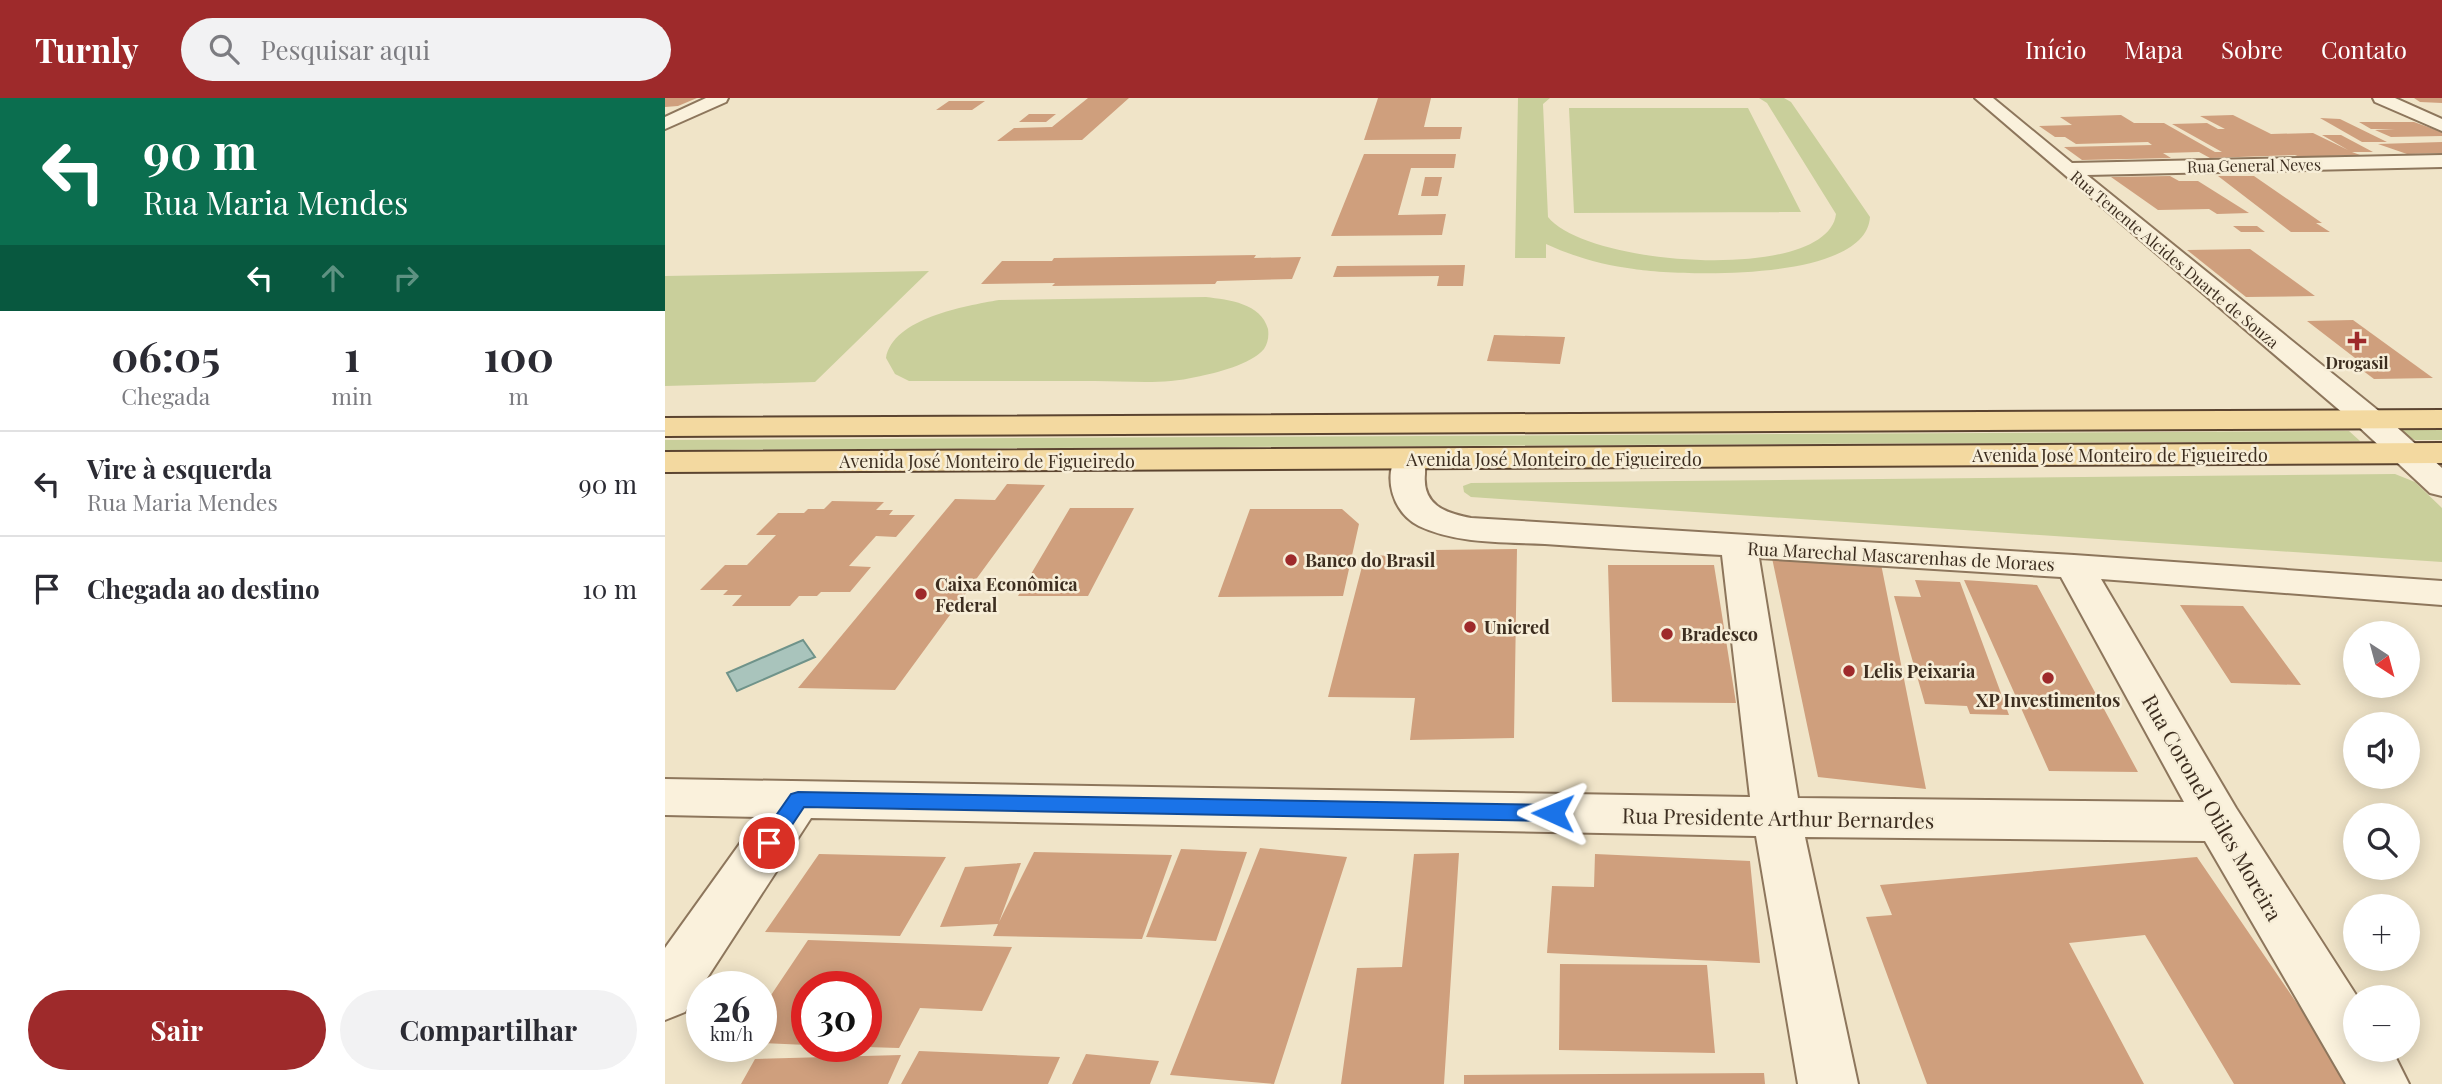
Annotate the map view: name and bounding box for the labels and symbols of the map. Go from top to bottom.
street label: Rua General Neves [2187,153,2321,177]
street label: Rua Tenente Alcides Duarte de Souza [2067,166,2284,352]
marker: Drogasil [2349,333,2365,349]
place label: Drogasil [2325,352,2389,373]
street label: Avenida José Monteiro de Figueiredo [1971,443,2268,467]
street label: Avenida José Monteiro de Figueiredo [1405,447,1702,471]
street label: Avenida José Monteiro de Figueiredo [838,449,1135,473]
street label: Rua Marechal Mascarenhas de Moraes [1747,536,2055,576]
place label: Banco do Brasil [1305,548,1436,572]
marker: Banco do Brasil [1283,552,1299,568]
place label: Caixa Econômica Federal [935,572,1078,617]
marker: Caixa Econômica Federal [913,586,929,602]
place label: Unicred [1484,615,1550,639]
marker: Unicred [1462,619,1478,635]
north arrow [2343,621,2420,698]
place label: Bradesco [1681,622,1758,646]
marker: Bradesco [1659,626,1675,642]
place label: Lelis Peixaria [1863,659,1976,683]
marker: Lelis Peixaria [1841,663,1857,679]
marker: XP Investimentos [2040,670,2056,686]
place label: XP Investimentos [1976,688,2120,712]
street label: Rua Coronel Otiles Moreira [2137,689,2290,926]
position arrow [1516,776,1590,850]
street label: Rua Presidente Arthur Bernardes [1622,800,1934,834]
pin [739,813,799,873]
speed limit sign: 30 [791,971,882,1062]

